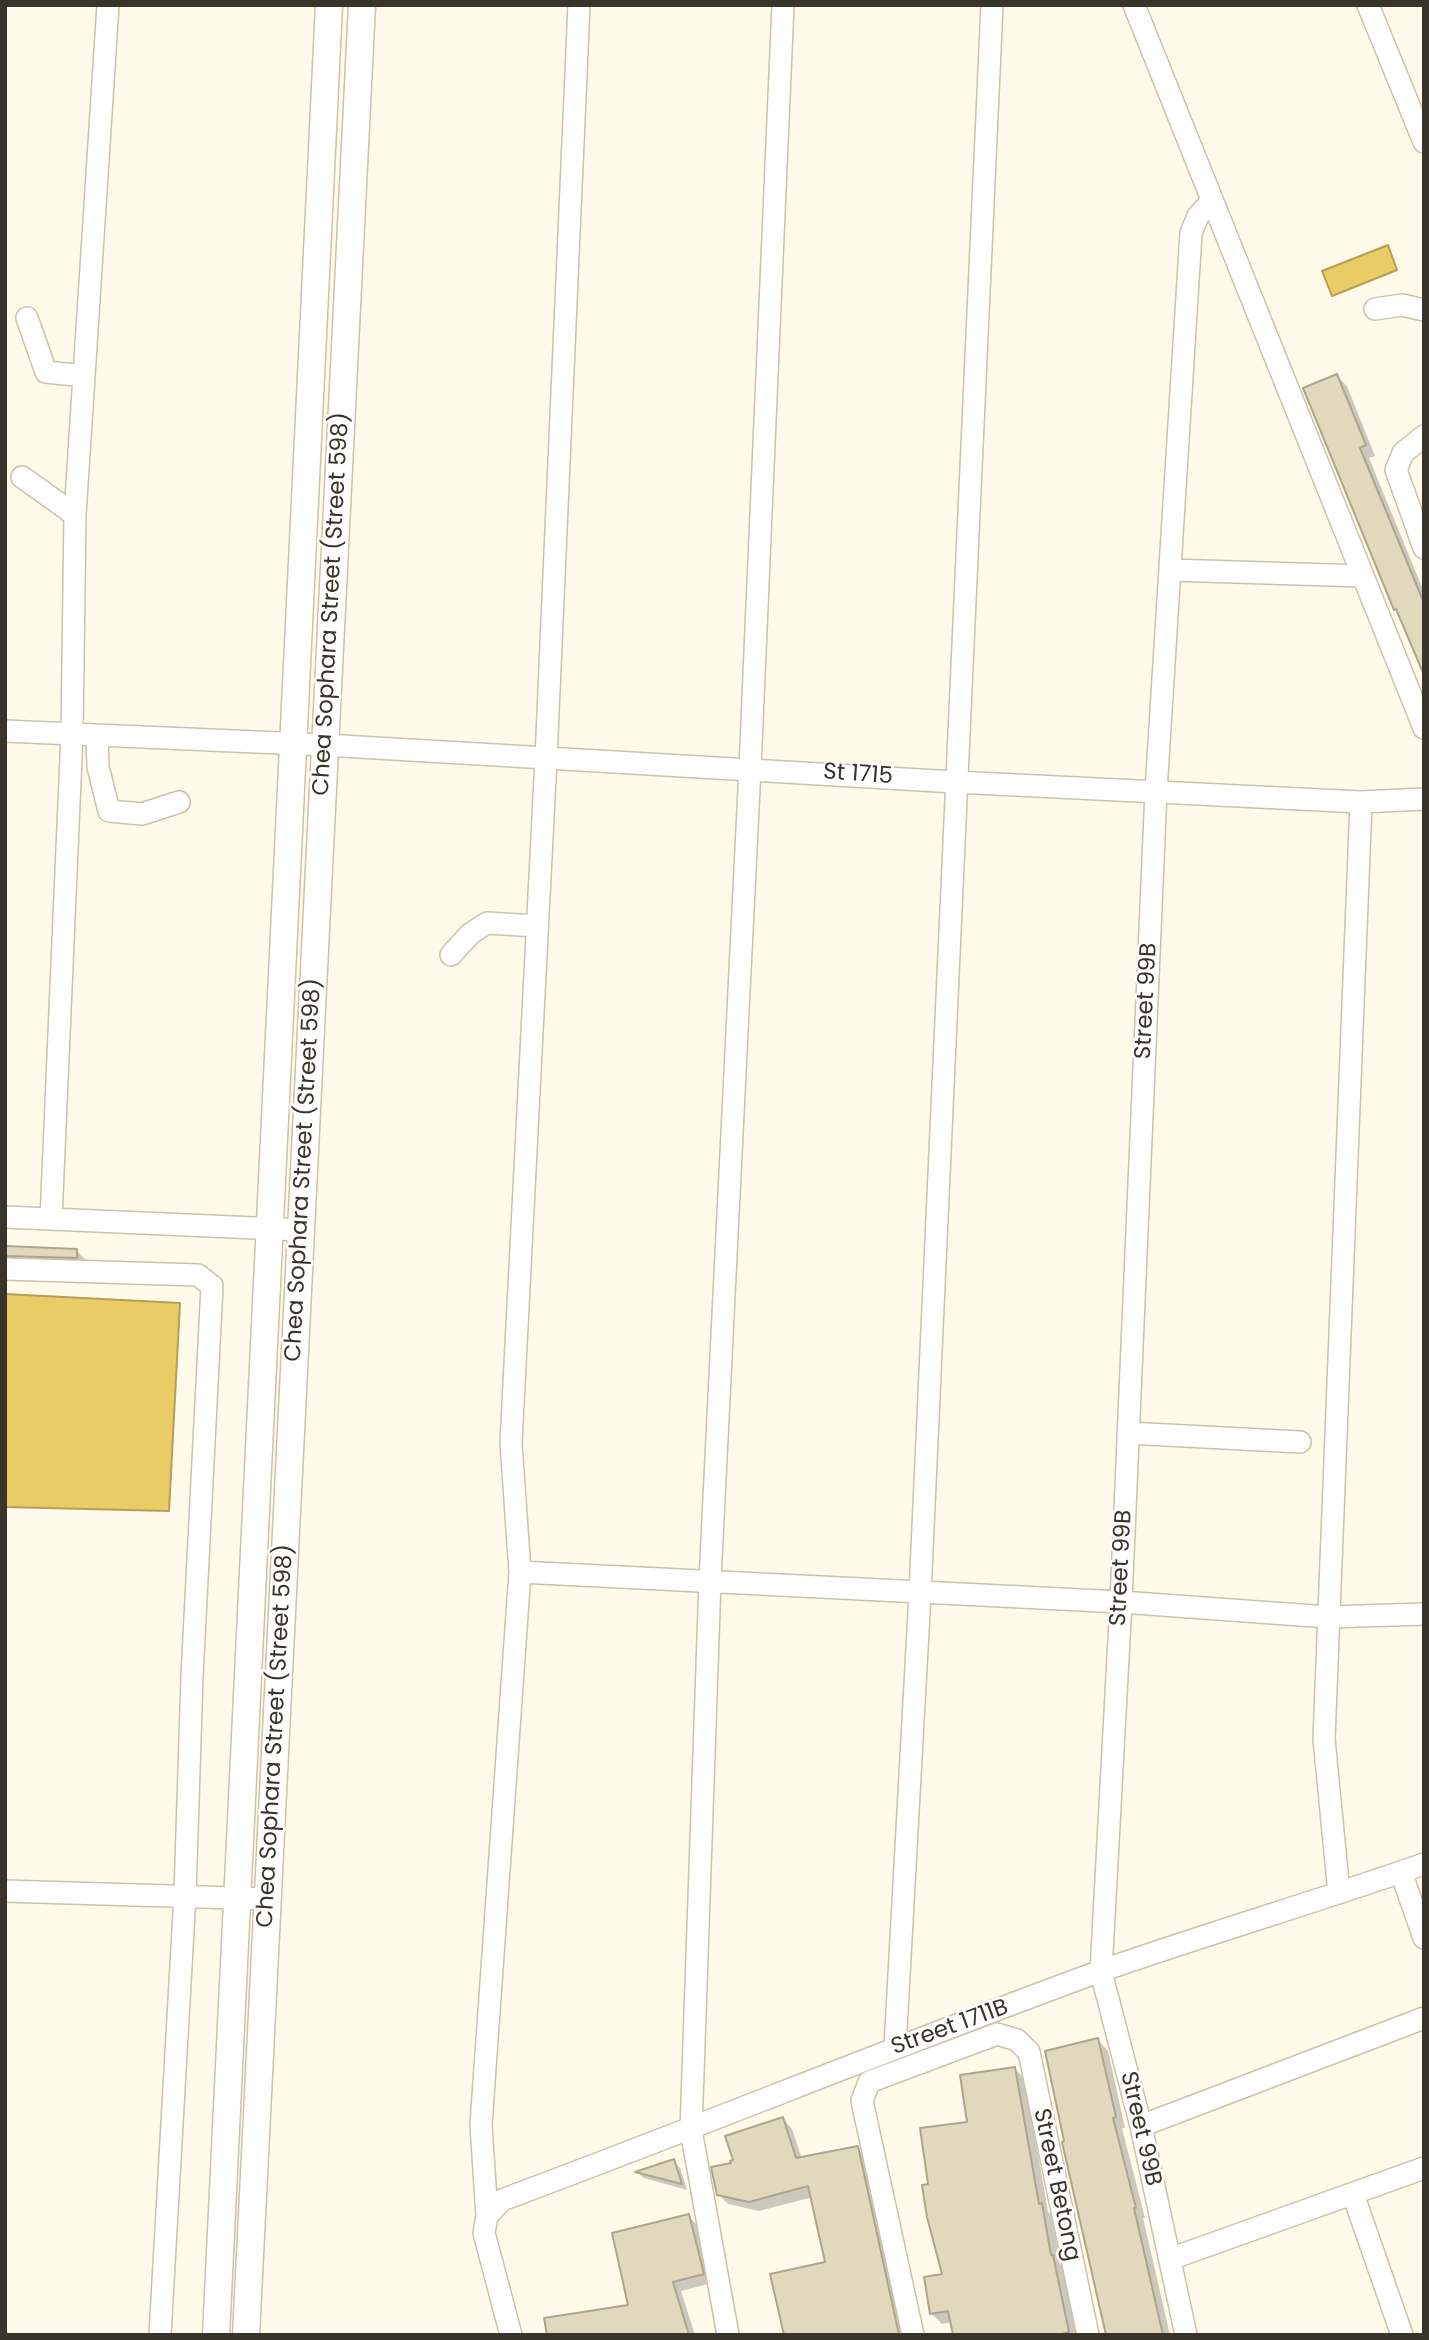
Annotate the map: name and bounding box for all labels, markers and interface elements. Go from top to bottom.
street label: Chea Sophara Street (Street 598) [308,412,356,796]
street label: St 1715 [822,759,894,791]
street label: Street 99B [1130,942,1164,1060]
street label: Chea Sophara Street (Street 598) [280,978,328,1362]
street label: Street 99B [1105,1509,1139,1627]
street label: Chea Sophara Street (Street 598) [252,1544,300,1928]
street label: Street 1711B [888,1994,1012,2062]
street label: Street 99B [1113,2069,1167,2189]
street label: Street Betong [1026,2106,1086,2264]

